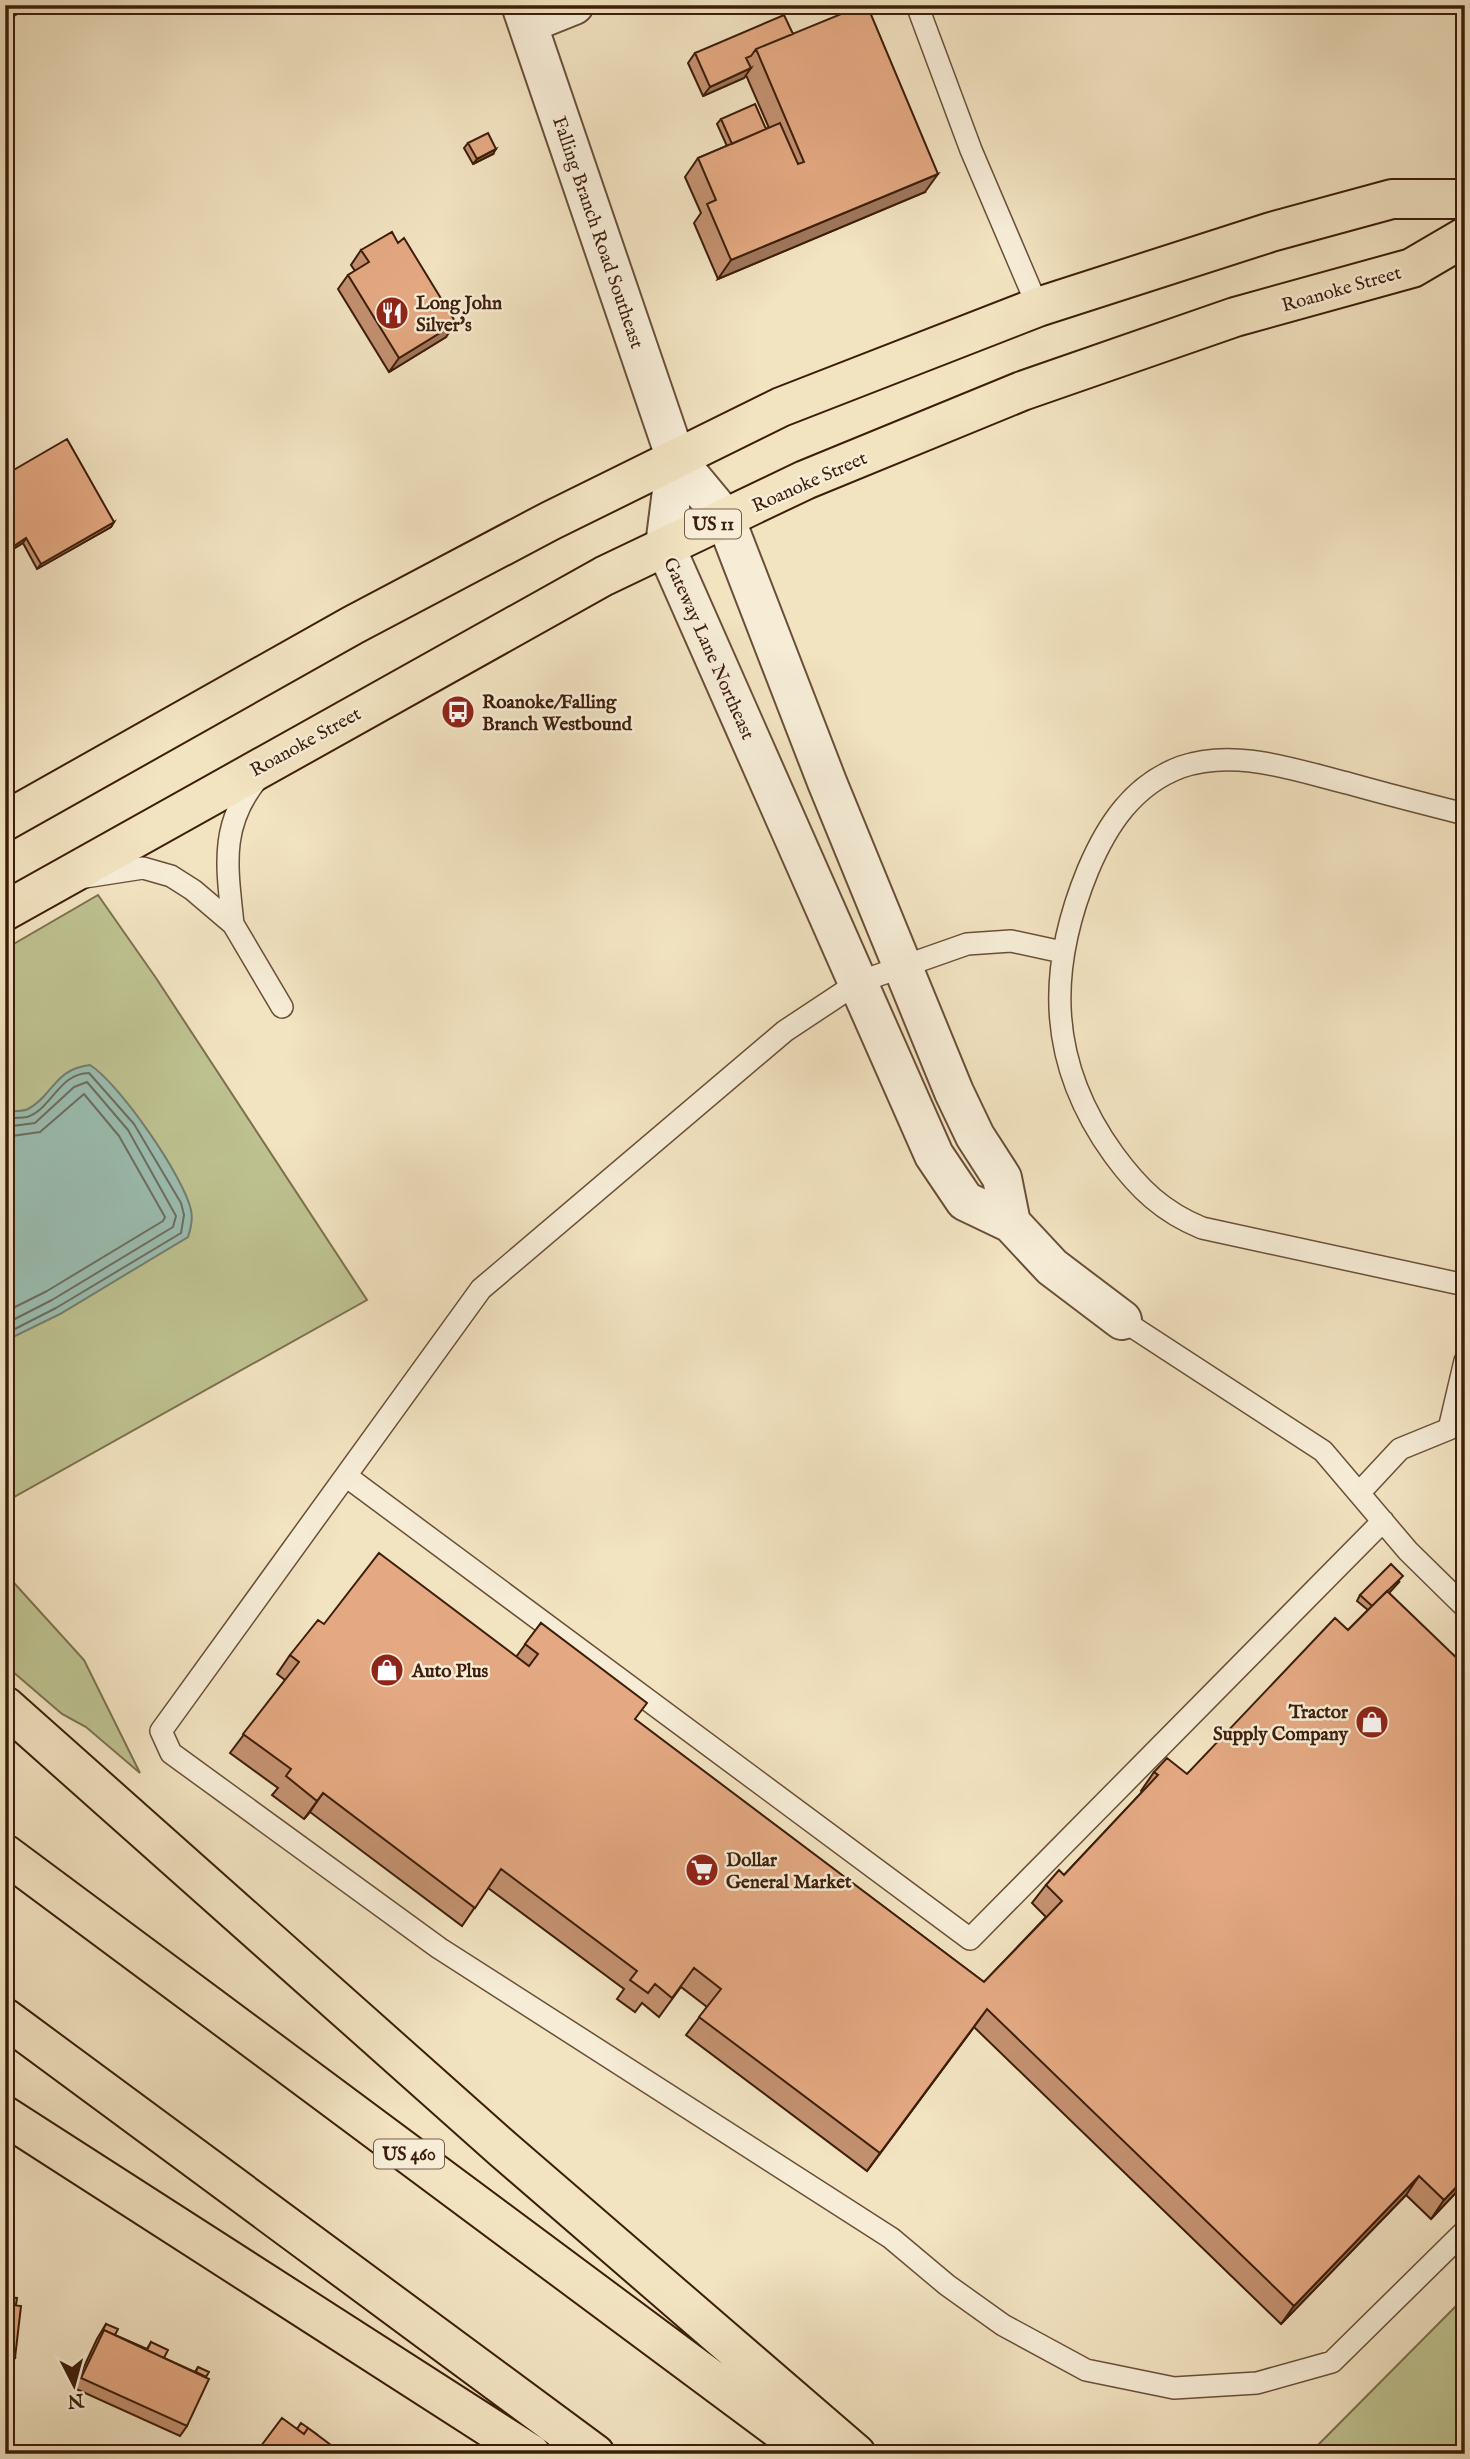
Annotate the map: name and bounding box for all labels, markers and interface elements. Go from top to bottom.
street label: Falling Branch Road Southeast [546,113,648,352]
street label: Roanoke Street [1279,261,1405,318]
place label: Long John Silver's [416,292,502,338]
restaurant icon: Long John Silver's [373,294,411,332]
street label: Roanoke Street [749,447,871,519]
road number: US 11 [685,510,741,538]
street label: Gateway Lane Northeast [657,554,759,744]
place label: Roanoke/Falling Branch Westbound [482,691,633,737]
bus stop icon: Roanoke/Falling Branch Westbound [439,693,477,731]
street label: Roanoke Street [246,702,366,783]
shop icon: Auto Plus [368,1651,406,1689]
place label: Auto Plus [411,1660,488,1684]
place label: Tractor Supply Company [1213,1701,1349,1747]
shop icon: Tractor Supply Company [1353,1703,1391,1741]
place label: Dollar General Market [726,1849,852,1895]
supermarket icon: Dollar General Market [683,1851,721,1889]
road number: US 460 [374,2140,444,2168]
north arrow [38,2350,108,2420]
text: N [66,2387,86,2413]

